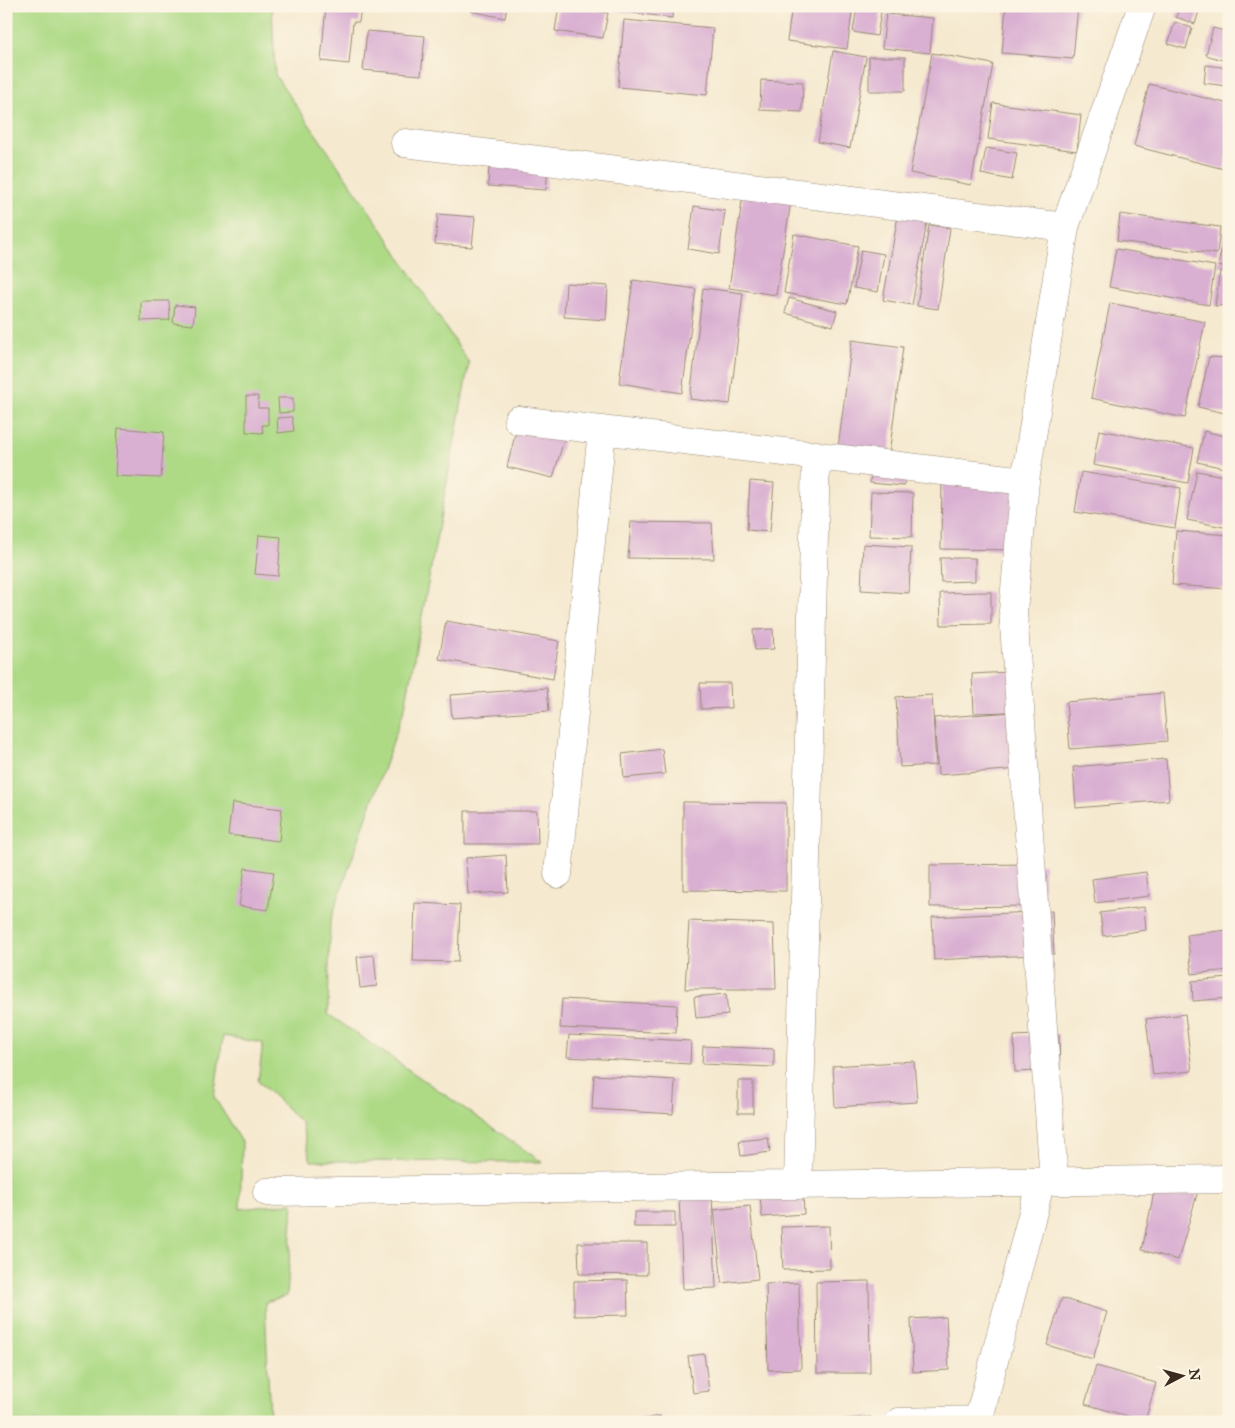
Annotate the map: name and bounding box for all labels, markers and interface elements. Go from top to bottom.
north arrow [1158,1350,1208,1400]
text: N [1185,1368,1204,1382]

